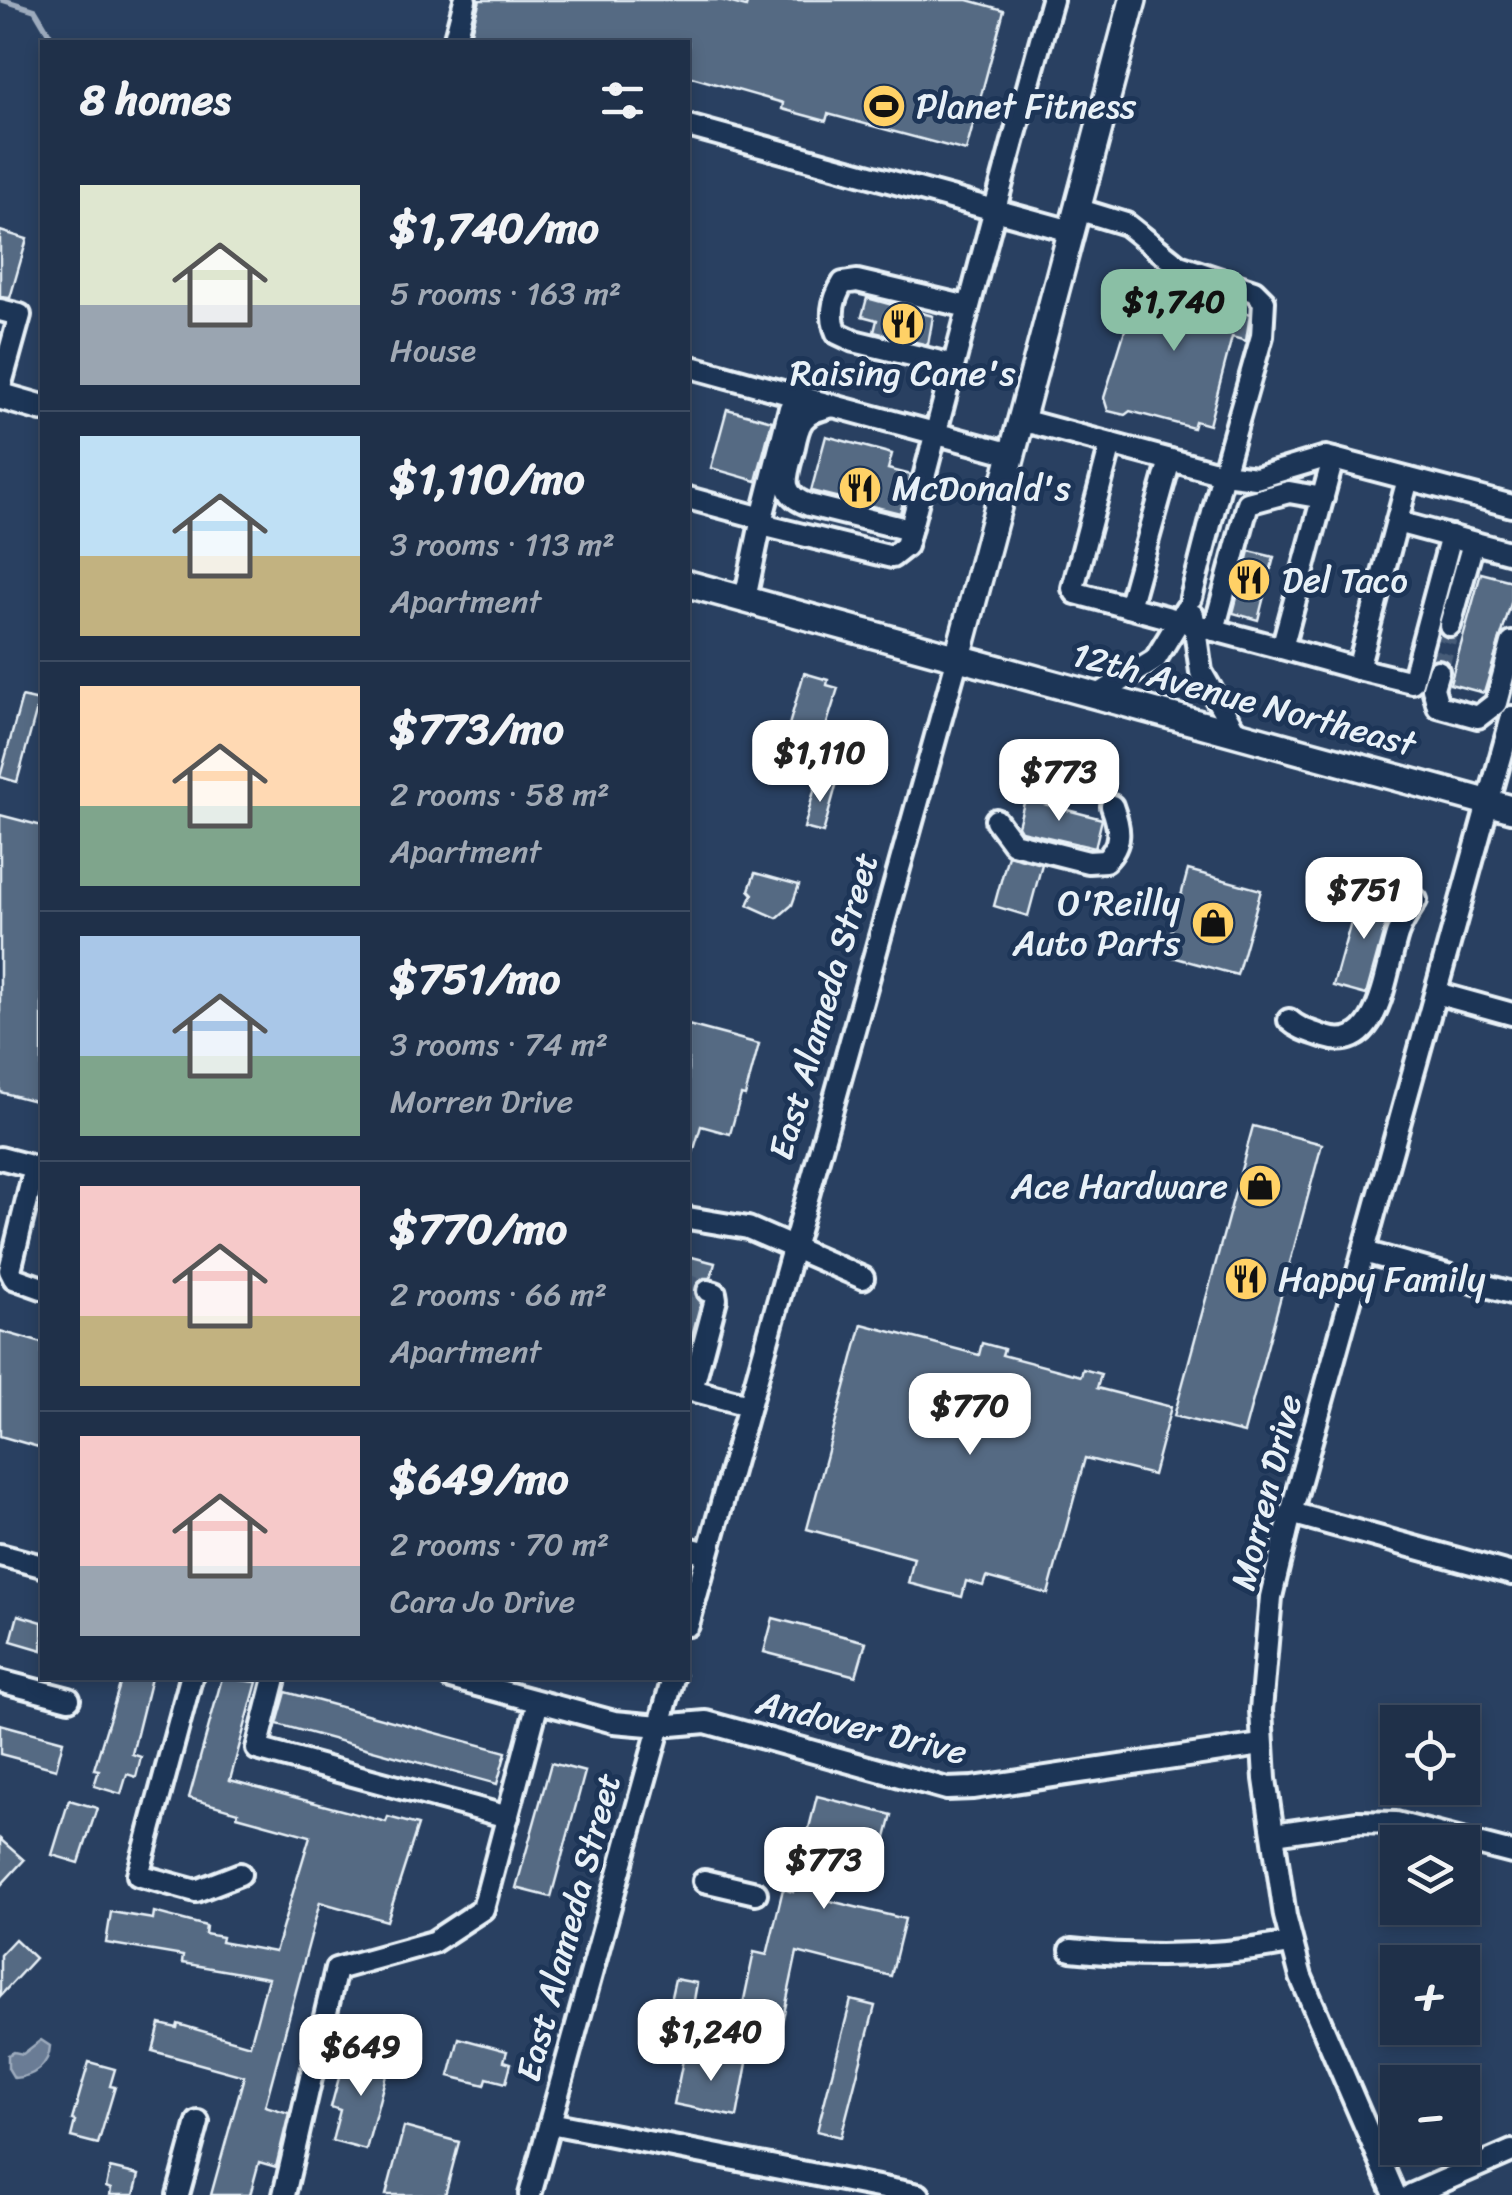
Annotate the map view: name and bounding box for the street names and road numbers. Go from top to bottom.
street label: 12th Avenue Northeast [1065,623,1425,775]
street label: East Alameda Street [749,845,897,1167]
street label: Morren Drive [1212,1387,1320,1597]
street label: Andover Drive [749,1671,974,1783]
street label: East Alameda Street [497,1766,639,2088]

